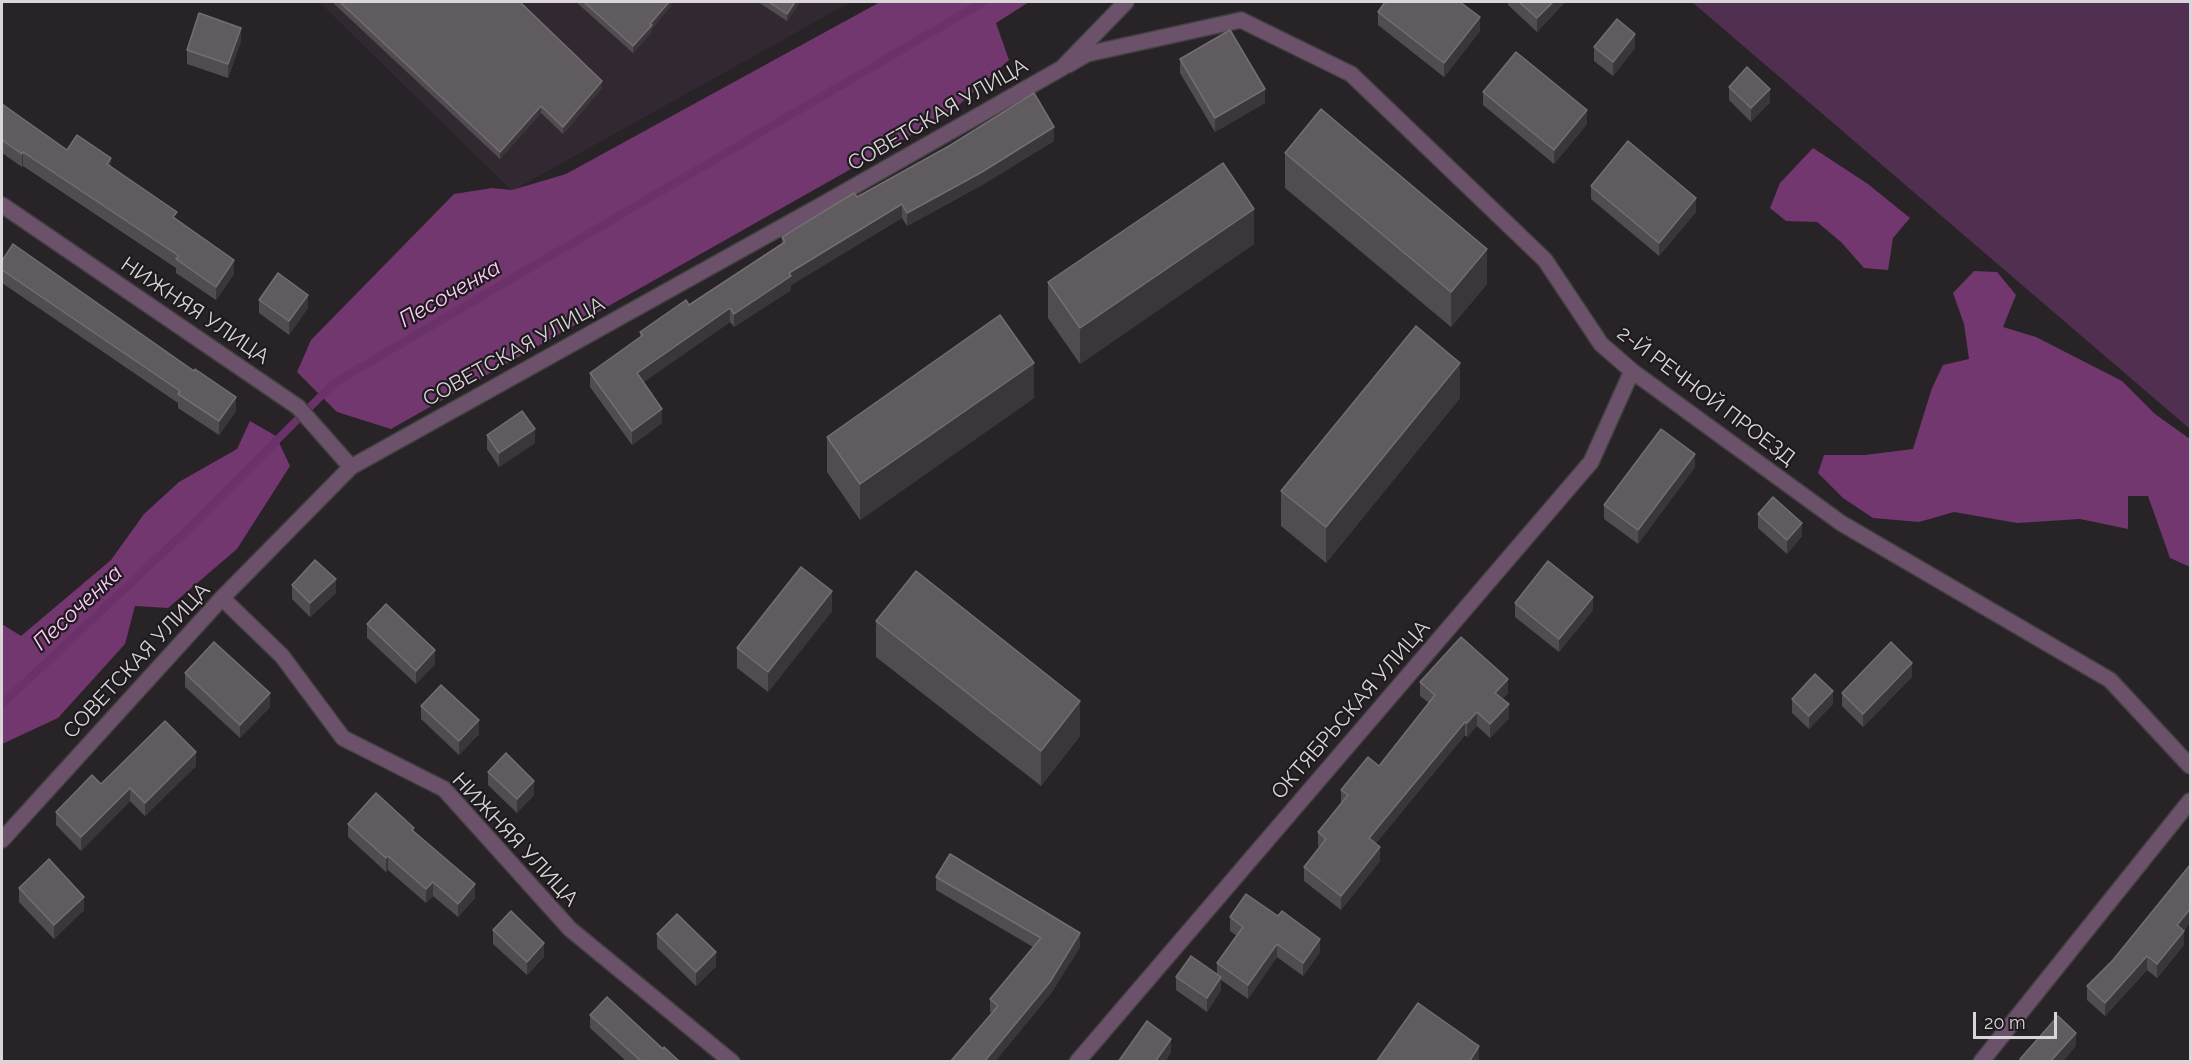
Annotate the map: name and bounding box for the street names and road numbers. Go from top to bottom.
street label: СОВЕТСКАЯ УЛИЦА [844,53,1032,177]
street label: НИЖНЯЯ УЛИЦА [116,252,274,370]
street label: СОВЕТСКАЯ УЛИЦА [419,292,609,412]
street label: 2-Й РЕЧНОЙ ПРОЕЗД [1612,321,1800,471]
street label: СОВЕТСКАЯ УЛИЦА [58,578,216,744]
street label: ОКТЯБРЬСКАЯ УЛИЦА [1266,615,1436,805]
street label: НИЖНЯЯ УЛИЦА [447,768,583,912]

